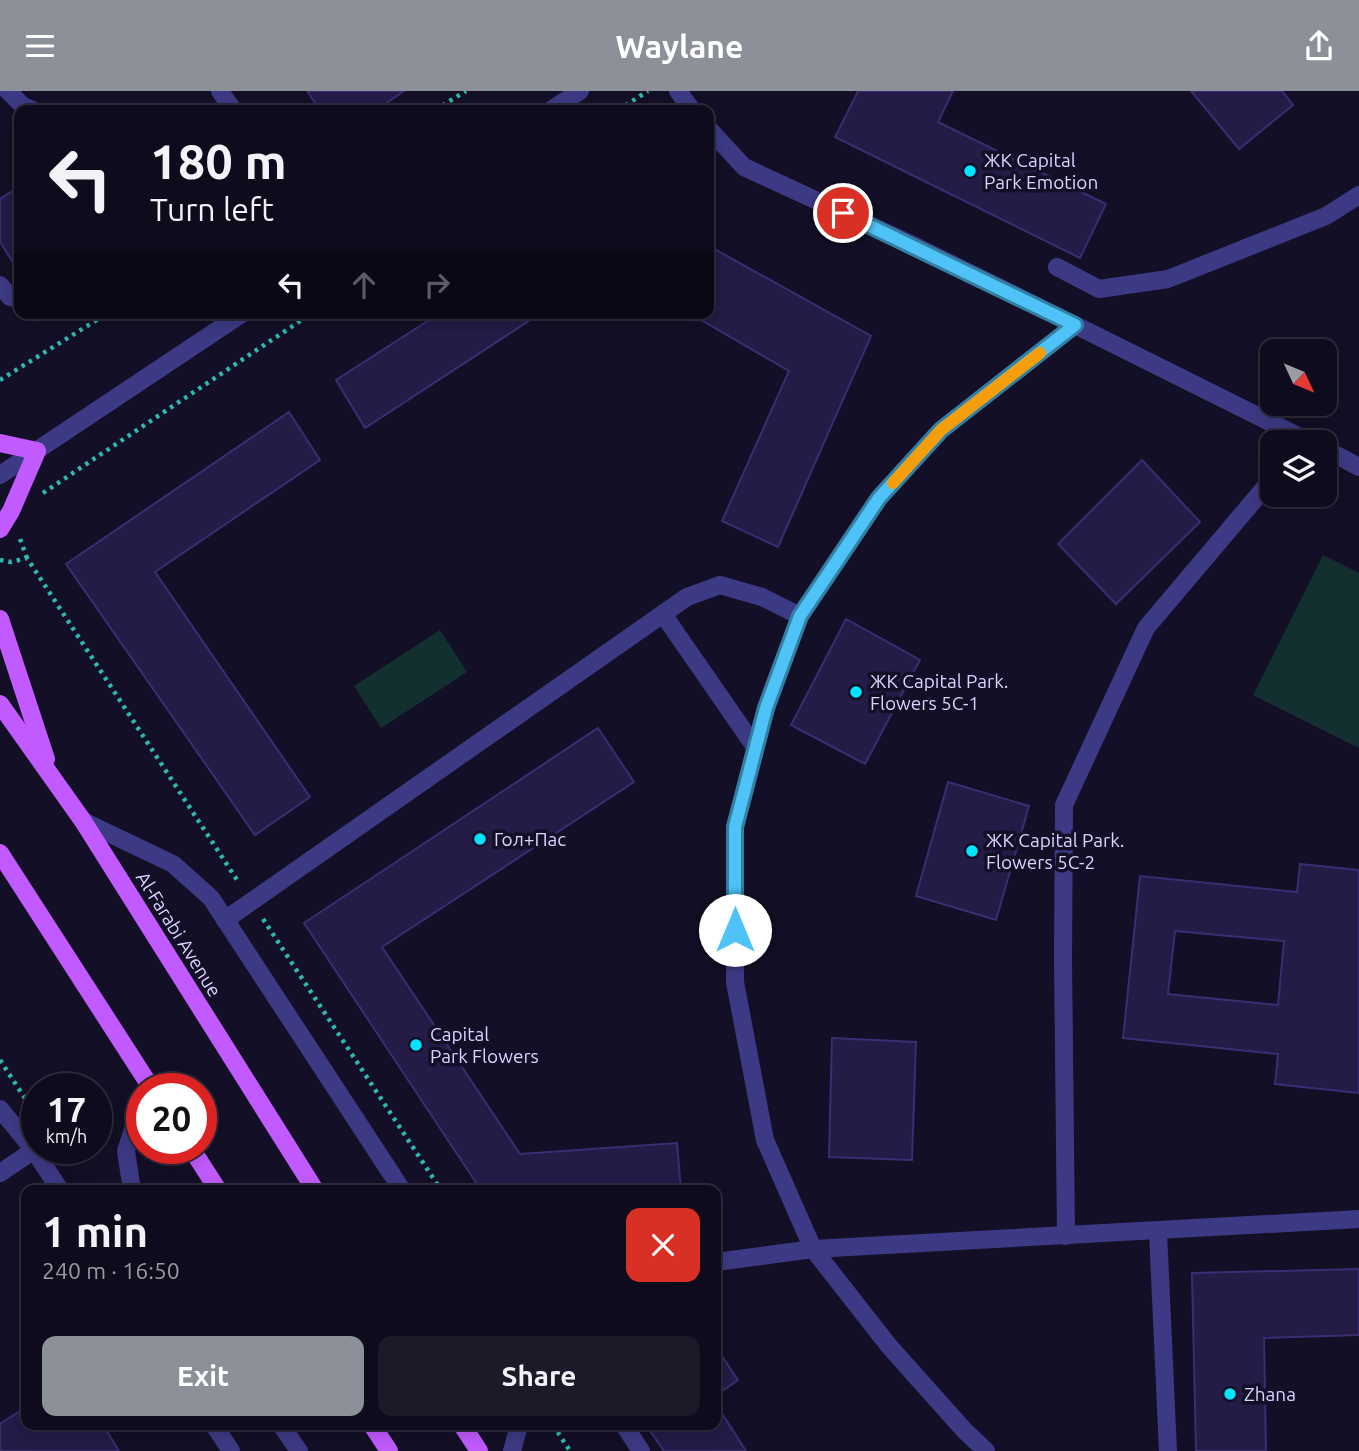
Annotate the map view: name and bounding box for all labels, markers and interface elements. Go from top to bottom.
icon: menu [21,27,59,65]
icon: share [1300,27,1338,65]
text: Waylane [616,28,743,64]
icon: left [35,133,126,224]
text: 180 m [150,133,287,188]
place label: ЖК Capital Park Emotion [984,149,1098,193]
marker: ЖК Capital Park Emotion [962,163,978,179]
pin [813,183,873,243]
text: Turn left [150,191,274,227]
icon: arrive [824,194,862,232]
icon: left [272,266,310,304]
icon: ahead [345,266,383,304]
icon: right [418,266,456,304]
north arrow [1260,339,1337,417]
map controls [1260,339,1337,507]
button: layers [1260,430,1337,507]
place label: ЖК Capital Park. Flowers 5C-1 [870,670,1008,714]
marker: ЖК Capital Park. Flowers 5C-1 [848,684,864,700]
place label: Гол+Пас [494,828,566,850]
place label: ЖК Capital Park. Flowers 5C-2 [986,829,1124,873]
marker: Гол+Пас [472,831,488,847]
marker: ЖК Capital Park. Flowers 5C-2 [964,843,980,859]
street label: Al-Farabi Avenue [132,868,226,1000]
position arrow [698,893,772,967]
place label: Capital Park Flowers [430,1023,539,1067]
marker: Capital Park Flowers [408,1037,424,1053]
speed limit sign: 20 [126,1073,217,1164]
text: 17 [47,1089,86,1129]
text: km/h [46,1126,87,1146]
text: 1 min [42,1208,148,1255]
button: close [626,1208,700,1282]
text: 240 m · 16:50 [42,1258,180,1283]
button: Exit [42,1336,364,1416]
button: Share [378,1336,700,1416]
place label: Zhana [1244,1383,1296,1405]
marker: Zhana [1222,1386,1238,1402]

